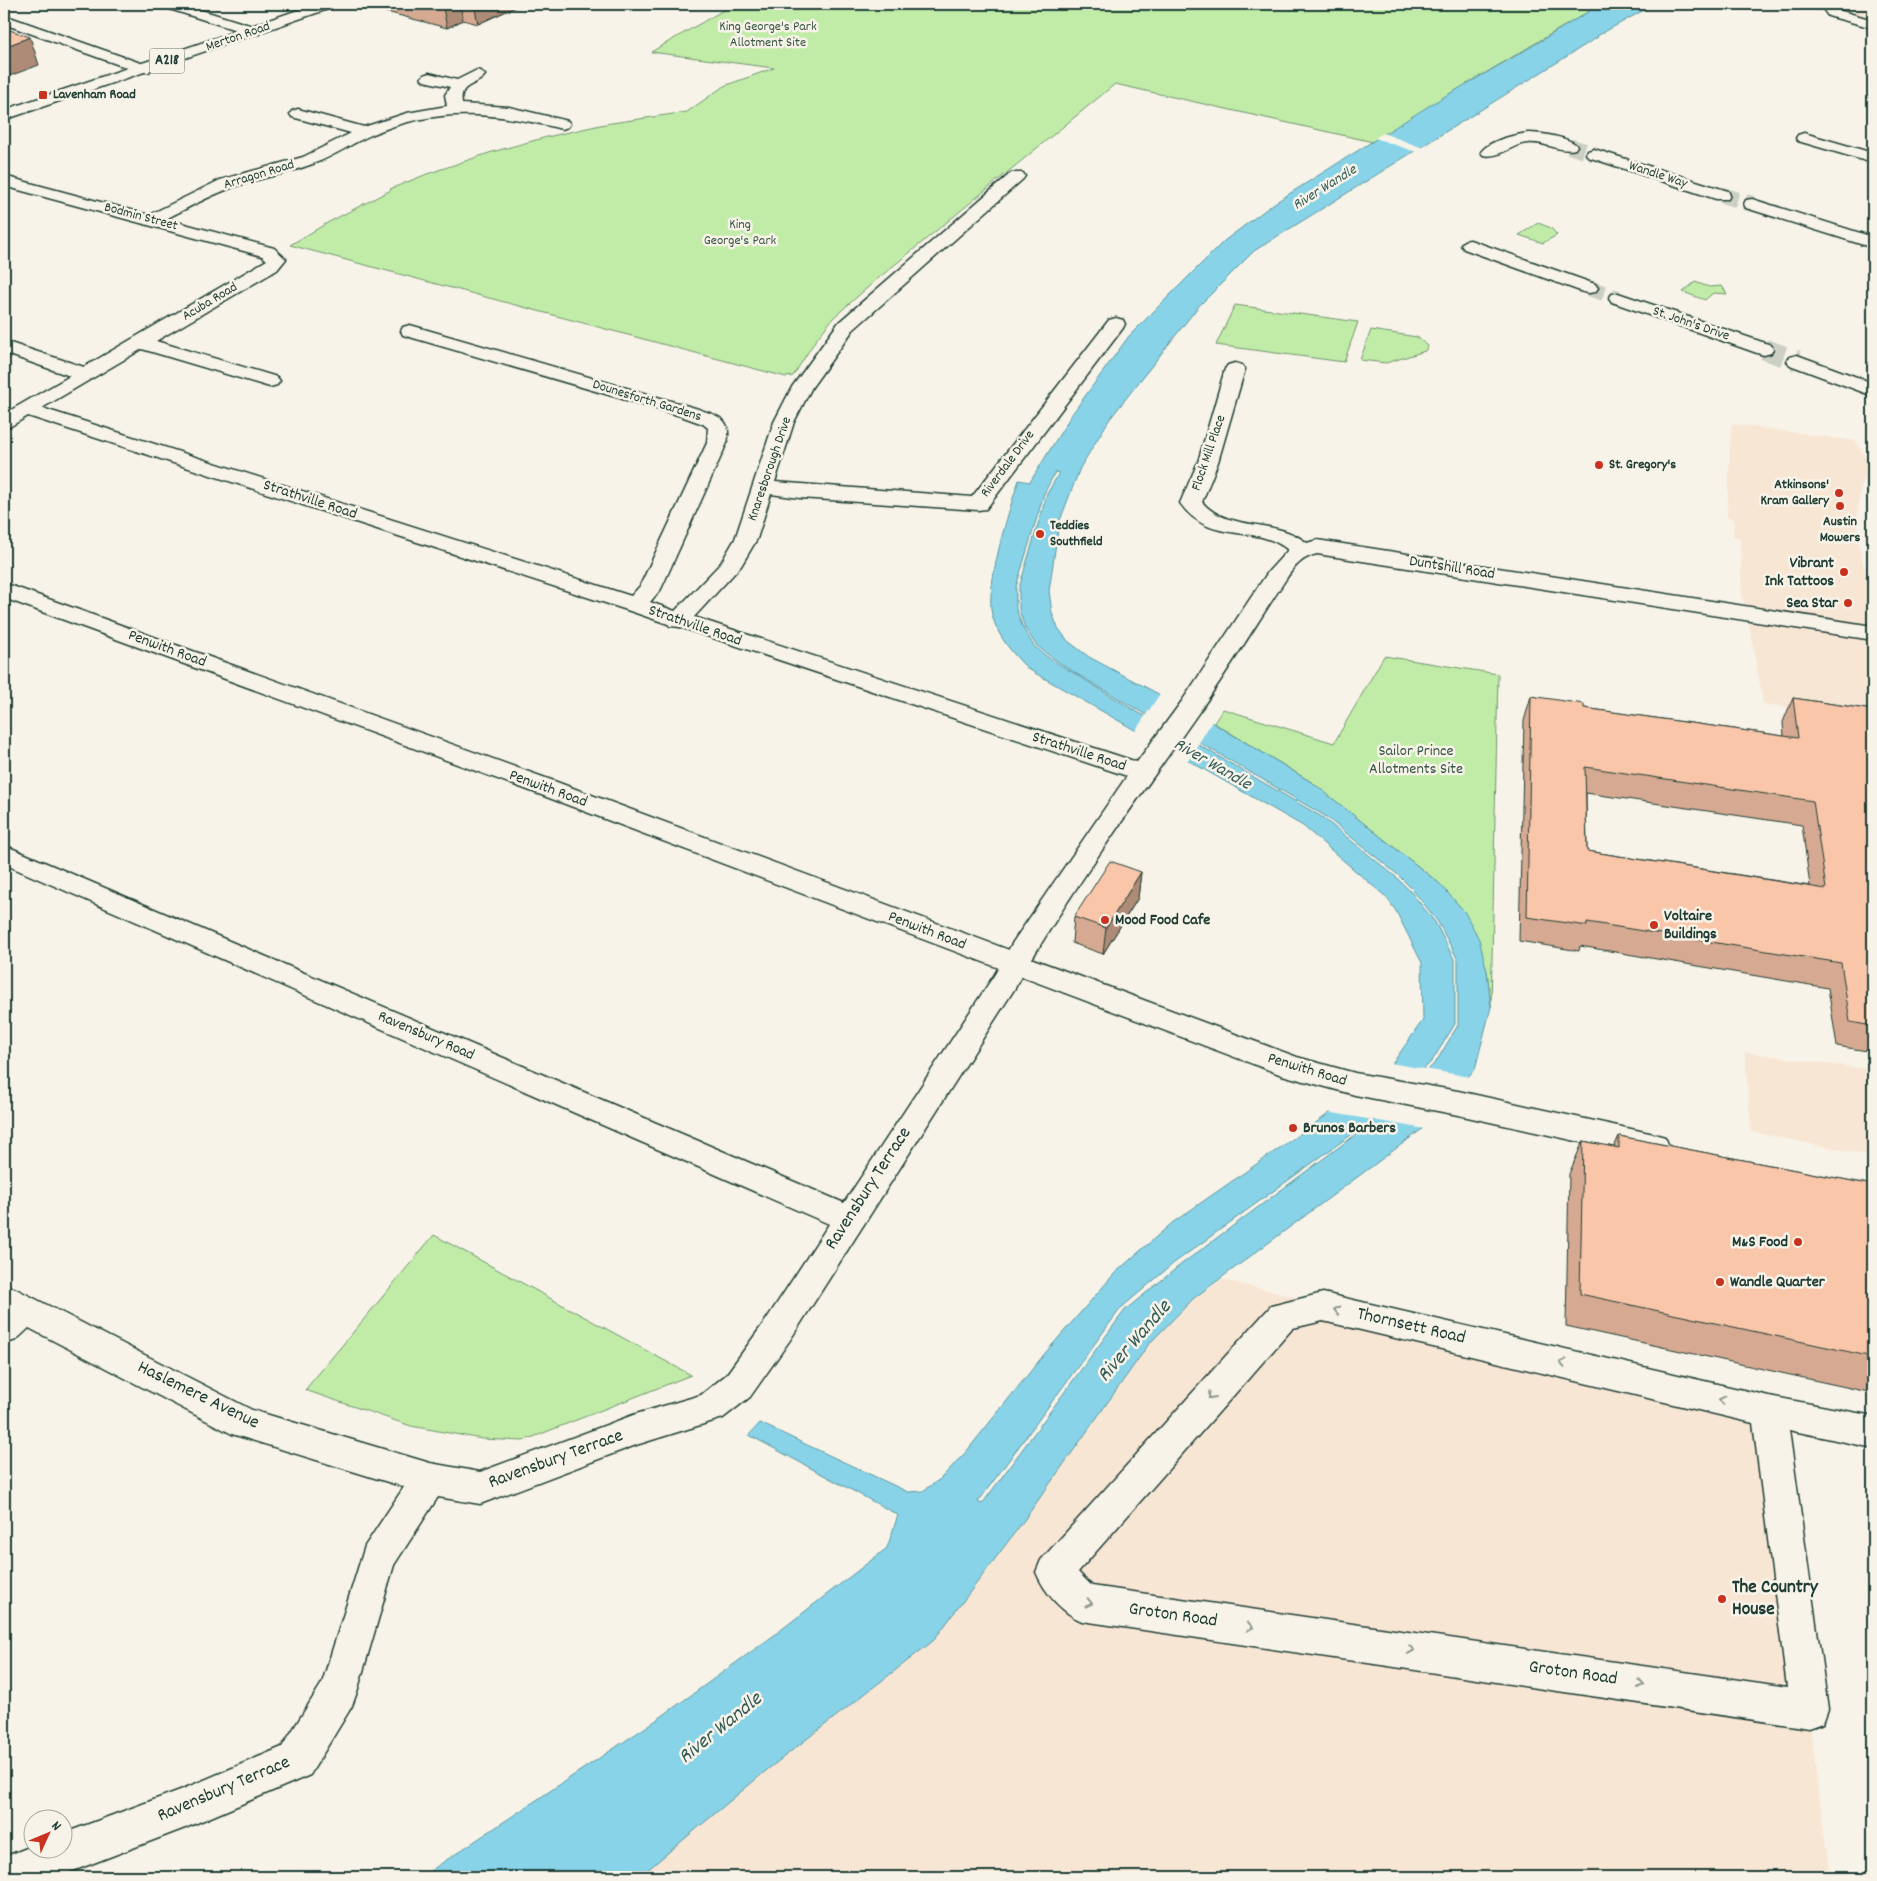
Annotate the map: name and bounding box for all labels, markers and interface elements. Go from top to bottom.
street label: Merton Road [203,17,273,57]
park label: King George's Park Allotment Site [719,17,817,53]
road number: A218 [150,48,184,74]
place label: Lavenham Road [53,85,136,105]
marker: Lavenham Road [37,89,49,101]
street label: Arragon Road [221,155,297,195]
street label: Wandle Way [1626,156,1690,194]
water label: River Wandle [1289,159,1362,216]
street label: Bodmin Street [102,198,180,236]
park label: King George's Park [704,215,777,251]
street label: Acuba Road [179,278,241,326]
street label: St. John's Drive [1650,302,1732,346]
street label: Dounesforth Gardens [590,375,704,427]
street label: Flock Mill Place [1187,412,1231,494]
street label: Knaresborough Drive [743,414,797,524]
street label: Riverdale Drive [976,426,1040,502]
place label: St. Gregory's [1609,455,1676,475]
marker: St. Gregory's [1593,459,1605,471]
street label: Strathville Road [260,474,360,526]
place label: Atkinsons' Kram Gallery [1761,475,1830,511]
marker: Atkinsons' Kram Gallery [1833,487,1845,499]
marker: Austin Mowers [1834,500,1846,512]
place label: Austin Mowers [1820,512,1860,548]
place label: Teddies Southfield [1050,516,1103,552]
marker: Teddies Southfield [1034,528,1046,540]
street label: Duntshill Road [1407,550,1497,586]
place label: Vibrant Ink Tattoos [1765,552,1834,593]
marker: Vibrant Ink Tattoos [1838,566,1850,578]
place label: Sea Star [1786,592,1839,615]
marker: Sea Star [1842,597,1854,609]
street label: Strathville Road [645,599,745,653]
street label: Penwith Road [125,624,209,674]
street label: Strathville Road [1029,726,1129,778]
water label: River Wandle [1168,733,1256,798]
park label: Sailor Prince Allotments Site [1369,740,1463,781]
street label: Penwith Road [506,764,590,814]
place label: Voltaire Buildings [1664,905,1717,946]
street label: Penwith Road [885,906,969,956]
place label: Mood Food Cafe [1115,909,1210,932]
marker: Mood Food Cafe [1099,914,1111,926]
marker: Voltaire Buildings [1648,919,1660,931]
street label: Ravensbury Road [374,1005,478,1067]
street label: Penwith Road [1265,1047,1349,1093]
place label: Brunos Barbers [1303,1117,1396,1140]
street label: Ravensbury Terrace [819,1122,919,1256]
marker: Brunos Barbers [1287,1122,1299,1134]
place label: M&S Food [1732,1231,1788,1254]
marker: M&S Food [1792,1236,1804,1248]
place label: Wandle Quarter [1730,1271,1826,1294]
marker: Wandle Quarter [1714,1276,1726,1288]
water label: River Wandle [1091,1293,1180,1390]
street label: Thornsett Road [1354,1301,1468,1353]
one-way arrow [1332,1305,1341,1316]
street label: Haslemere Avenue [132,1355,264,1437]
one-way arrow [1559,1358,1568,1369]
one-way arrow [1208,1390,1217,1399]
one-way arrow [1717,1395,1726,1406]
street label: Ravensbury Terrace [485,1423,627,1497]
place label: The Country House [1732,1575,1819,1624]
marker: The Country House [1716,1593,1728,1605]
street label: Groton Road [1127,1596,1219,1636]
one-way arrow [1085,1597,1094,1608]
one-way arrow [1246,1621,1254,1632]
one-way arrow [1407,1644,1415,1655]
street label: Groton Road [1527,1654,1619,1694]
one-way arrow [1637,1678,1645,1689]
water label: River Wandle [673,1685,771,1772]
street label: Ravensbury Terrace [154,1750,294,1830]
north arrow [22,1808,72,1858]
text: N [46,1817,66,1836]

